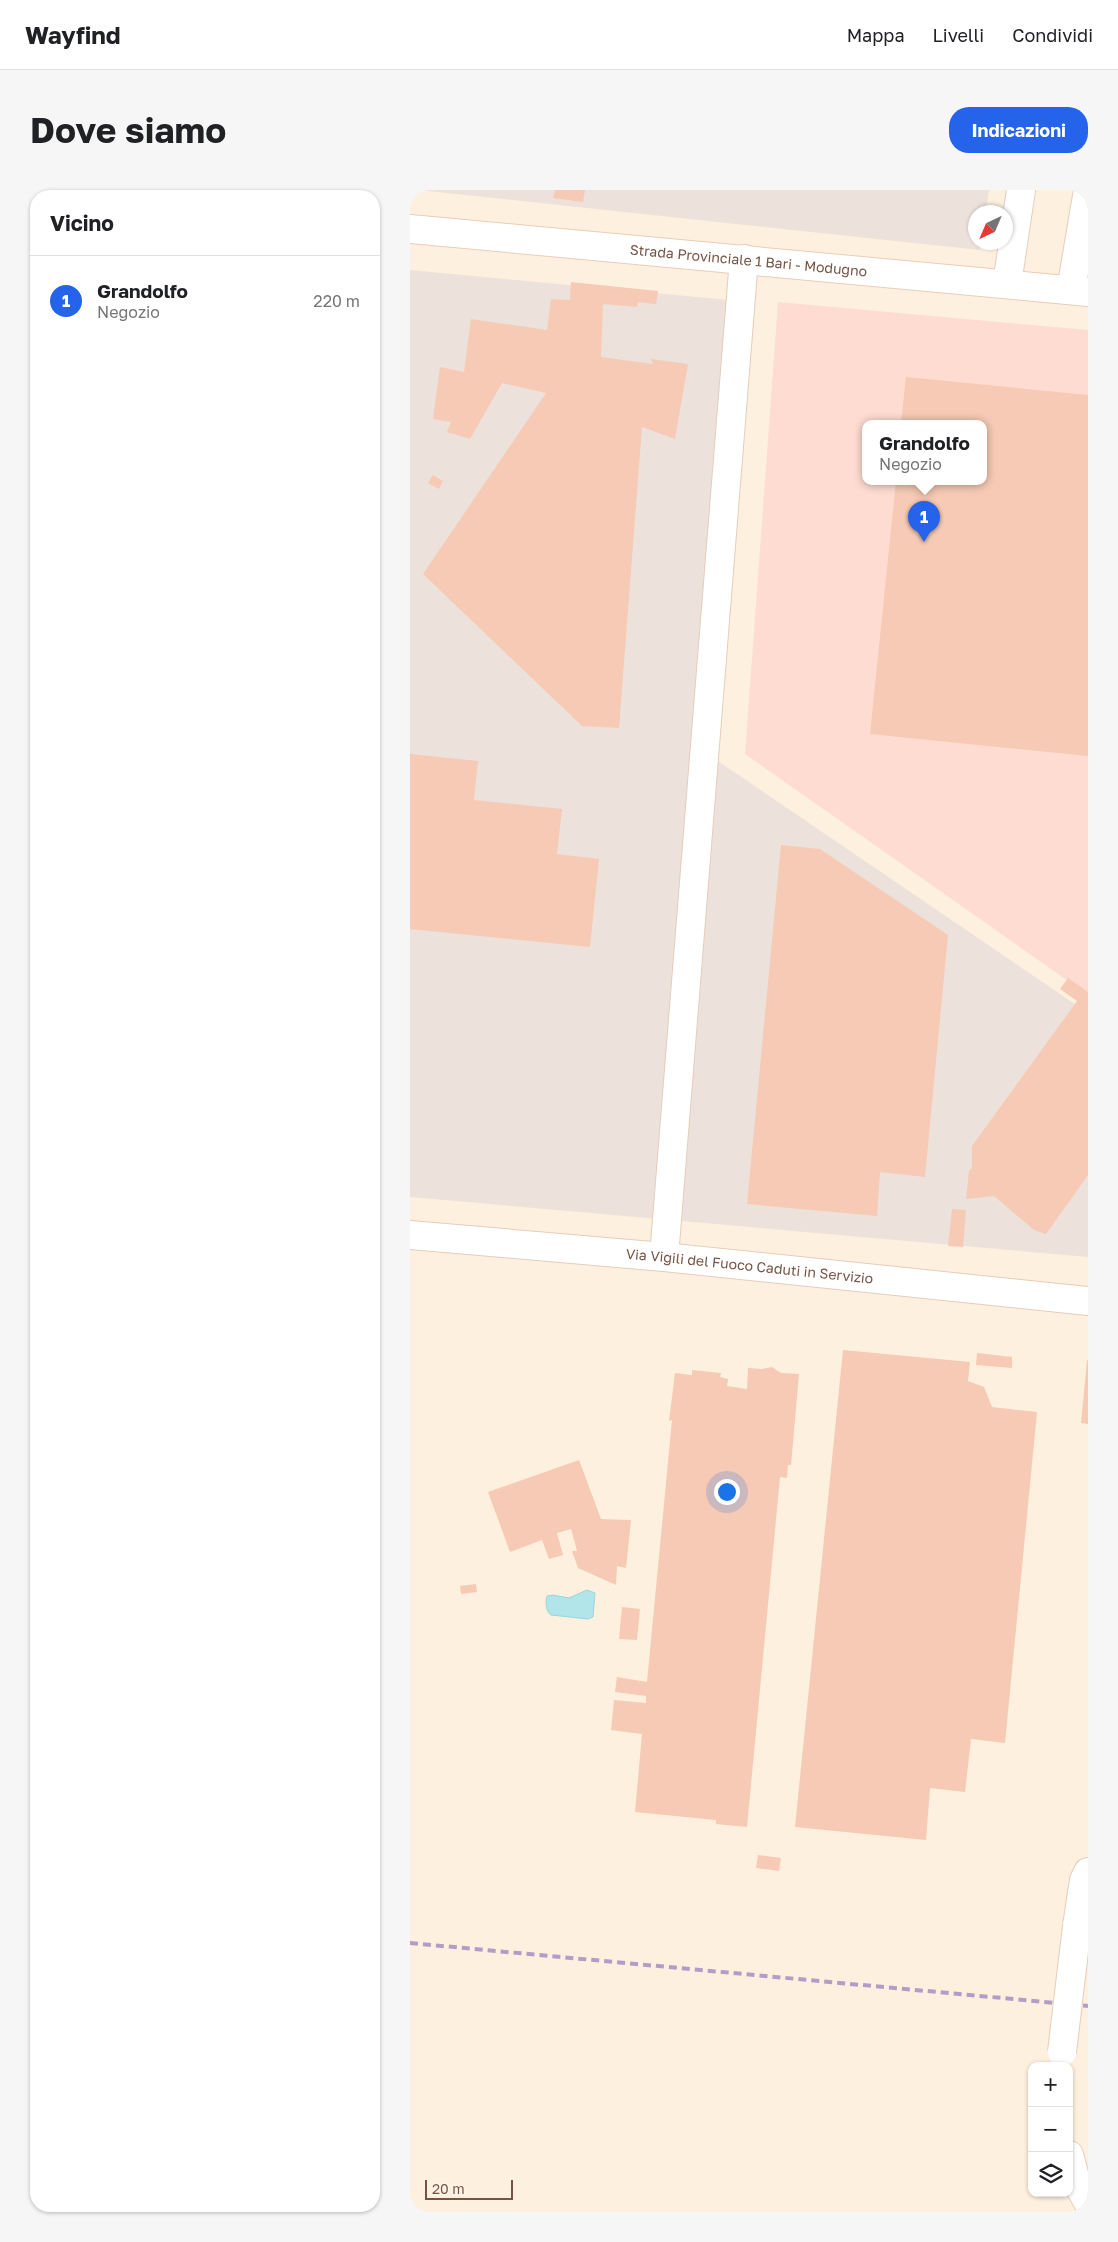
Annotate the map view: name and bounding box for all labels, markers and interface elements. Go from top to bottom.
text: Wayfind [25,20,121,49]
text: Mappa [847,24,905,46]
text: Livelli [933,24,984,46]
text: Condividi [1012,24,1093,46]
button: Indicazioni [949,107,1088,153]
text: Dove siamo [30,109,226,151]
north arrow [968,205,1013,250]
text: Vicino [50,210,114,236]
street label: Strada Provinciale 1 Bari - Modugno [629,240,868,279]
text: Grandolfo [97,279,188,302]
text: 1 [62,291,70,311]
text: 220 m [313,291,360,311]
text: Negozio [97,302,160,322]
popup [862,420,987,485]
text: Grandolfo [879,431,970,454]
text: Negozio [879,454,942,474]
pin: 1 [908,501,940,542]
street label: Via Vigili del Fuoco Caduti in Servizio [625,1245,874,1287]
your location [714,1479,740,1505]
map controls [1028,2062,1073,2197]
button: + [1028,2062,1073,2107]
button: − [1028,2107,1073,2152]
button: layers [1028,2152,1073,2197]
scale bar [425,2177,512,2200]
text: 20 m [432,2180,465,2197]

